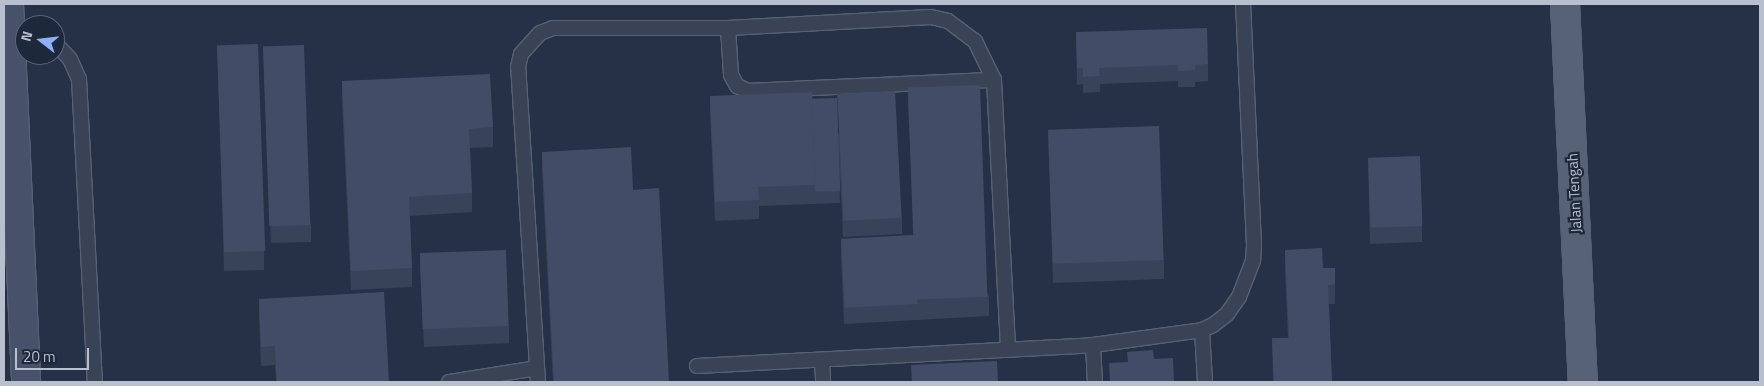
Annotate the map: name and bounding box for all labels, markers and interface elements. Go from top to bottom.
north arrow [15,15,65,65]
text: N [15,28,37,44]
street label: Jalan Tengah [1563,153,1585,233]
scale bar [18,338,91,370]
text: 20 m [23,345,56,368]

